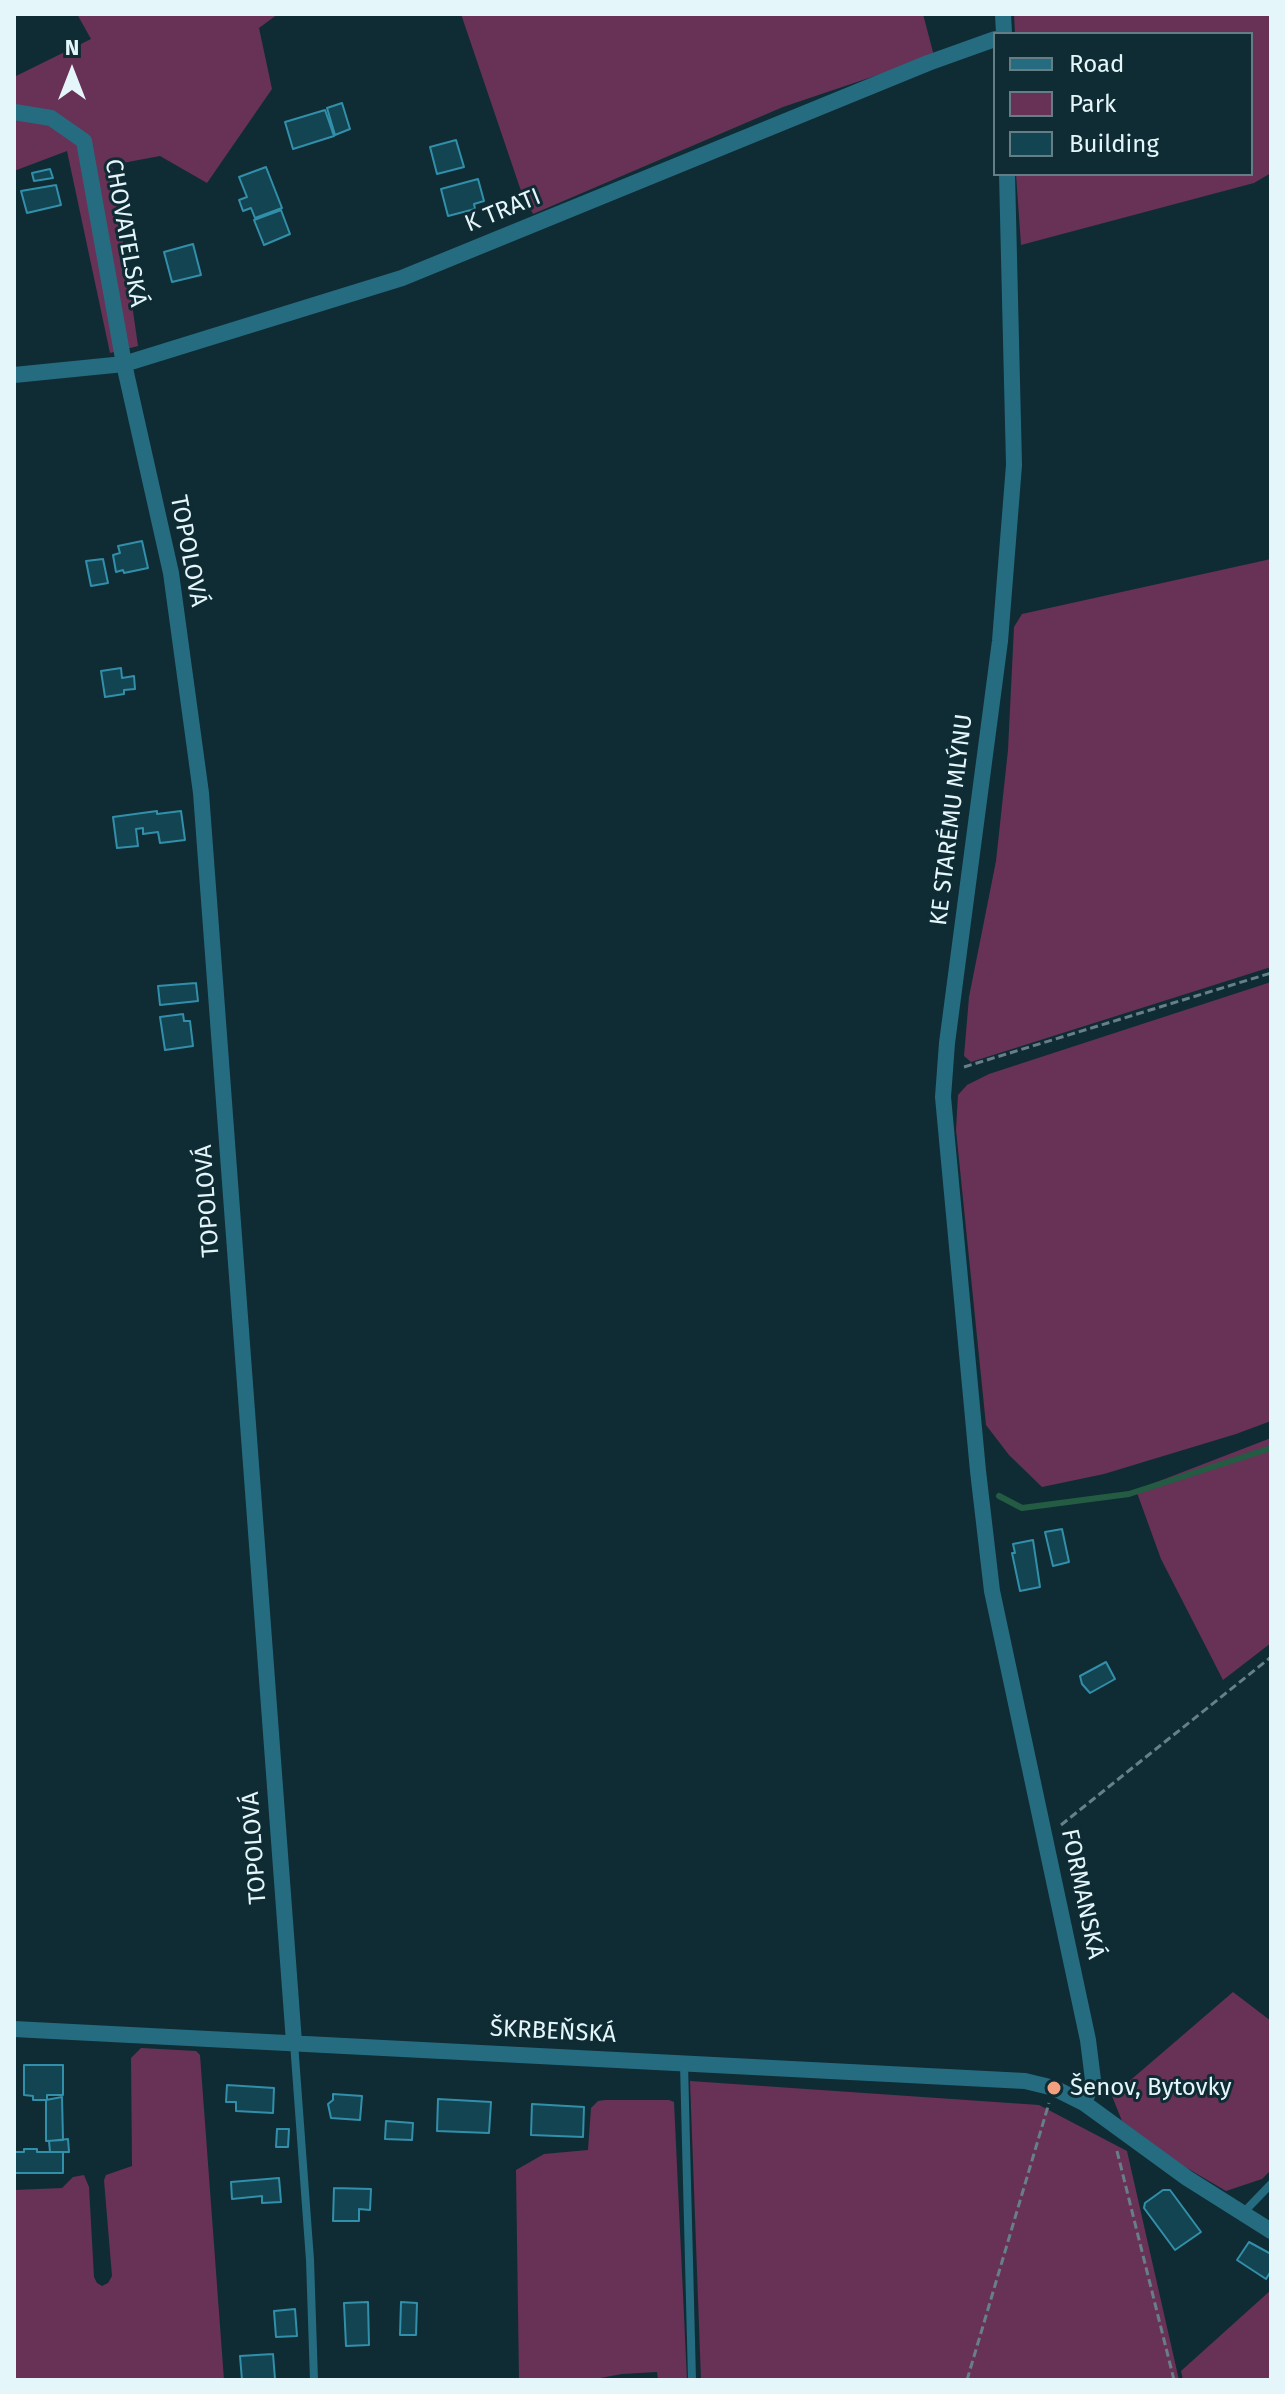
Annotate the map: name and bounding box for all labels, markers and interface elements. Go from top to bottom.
north arrow [32,32,112,112]
legend [993,32,1253,176]
text: N [65,34,79,61]
text: Road [1069,50,1124,78]
text: Park [1069,90,1116,118]
text: Building [1069,130,1159,158]
street label: CHOVATELSKÁ [98,157,152,309]
street label: K TRATI [461,183,545,239]
street label: TOPOLOVÁ [163,493,213,609]
street label: KE STARÉMU MLÝNU [925,713,979,927]
street label: TOPOLOVÁ [190,1144,226,1258]
street label: TOPOLOVÁ [237,1791,273,1905]
street label: FORMANSKÁ [1054,1826,1110,1962]
street label: ŠKRBEŇSKÁ [489,2014,617,2050]
place label: Šenov, Bytovky [1070,2074,1232,2102]
marker: Šenov, Bytovky [1045,2079,1063,2097]

